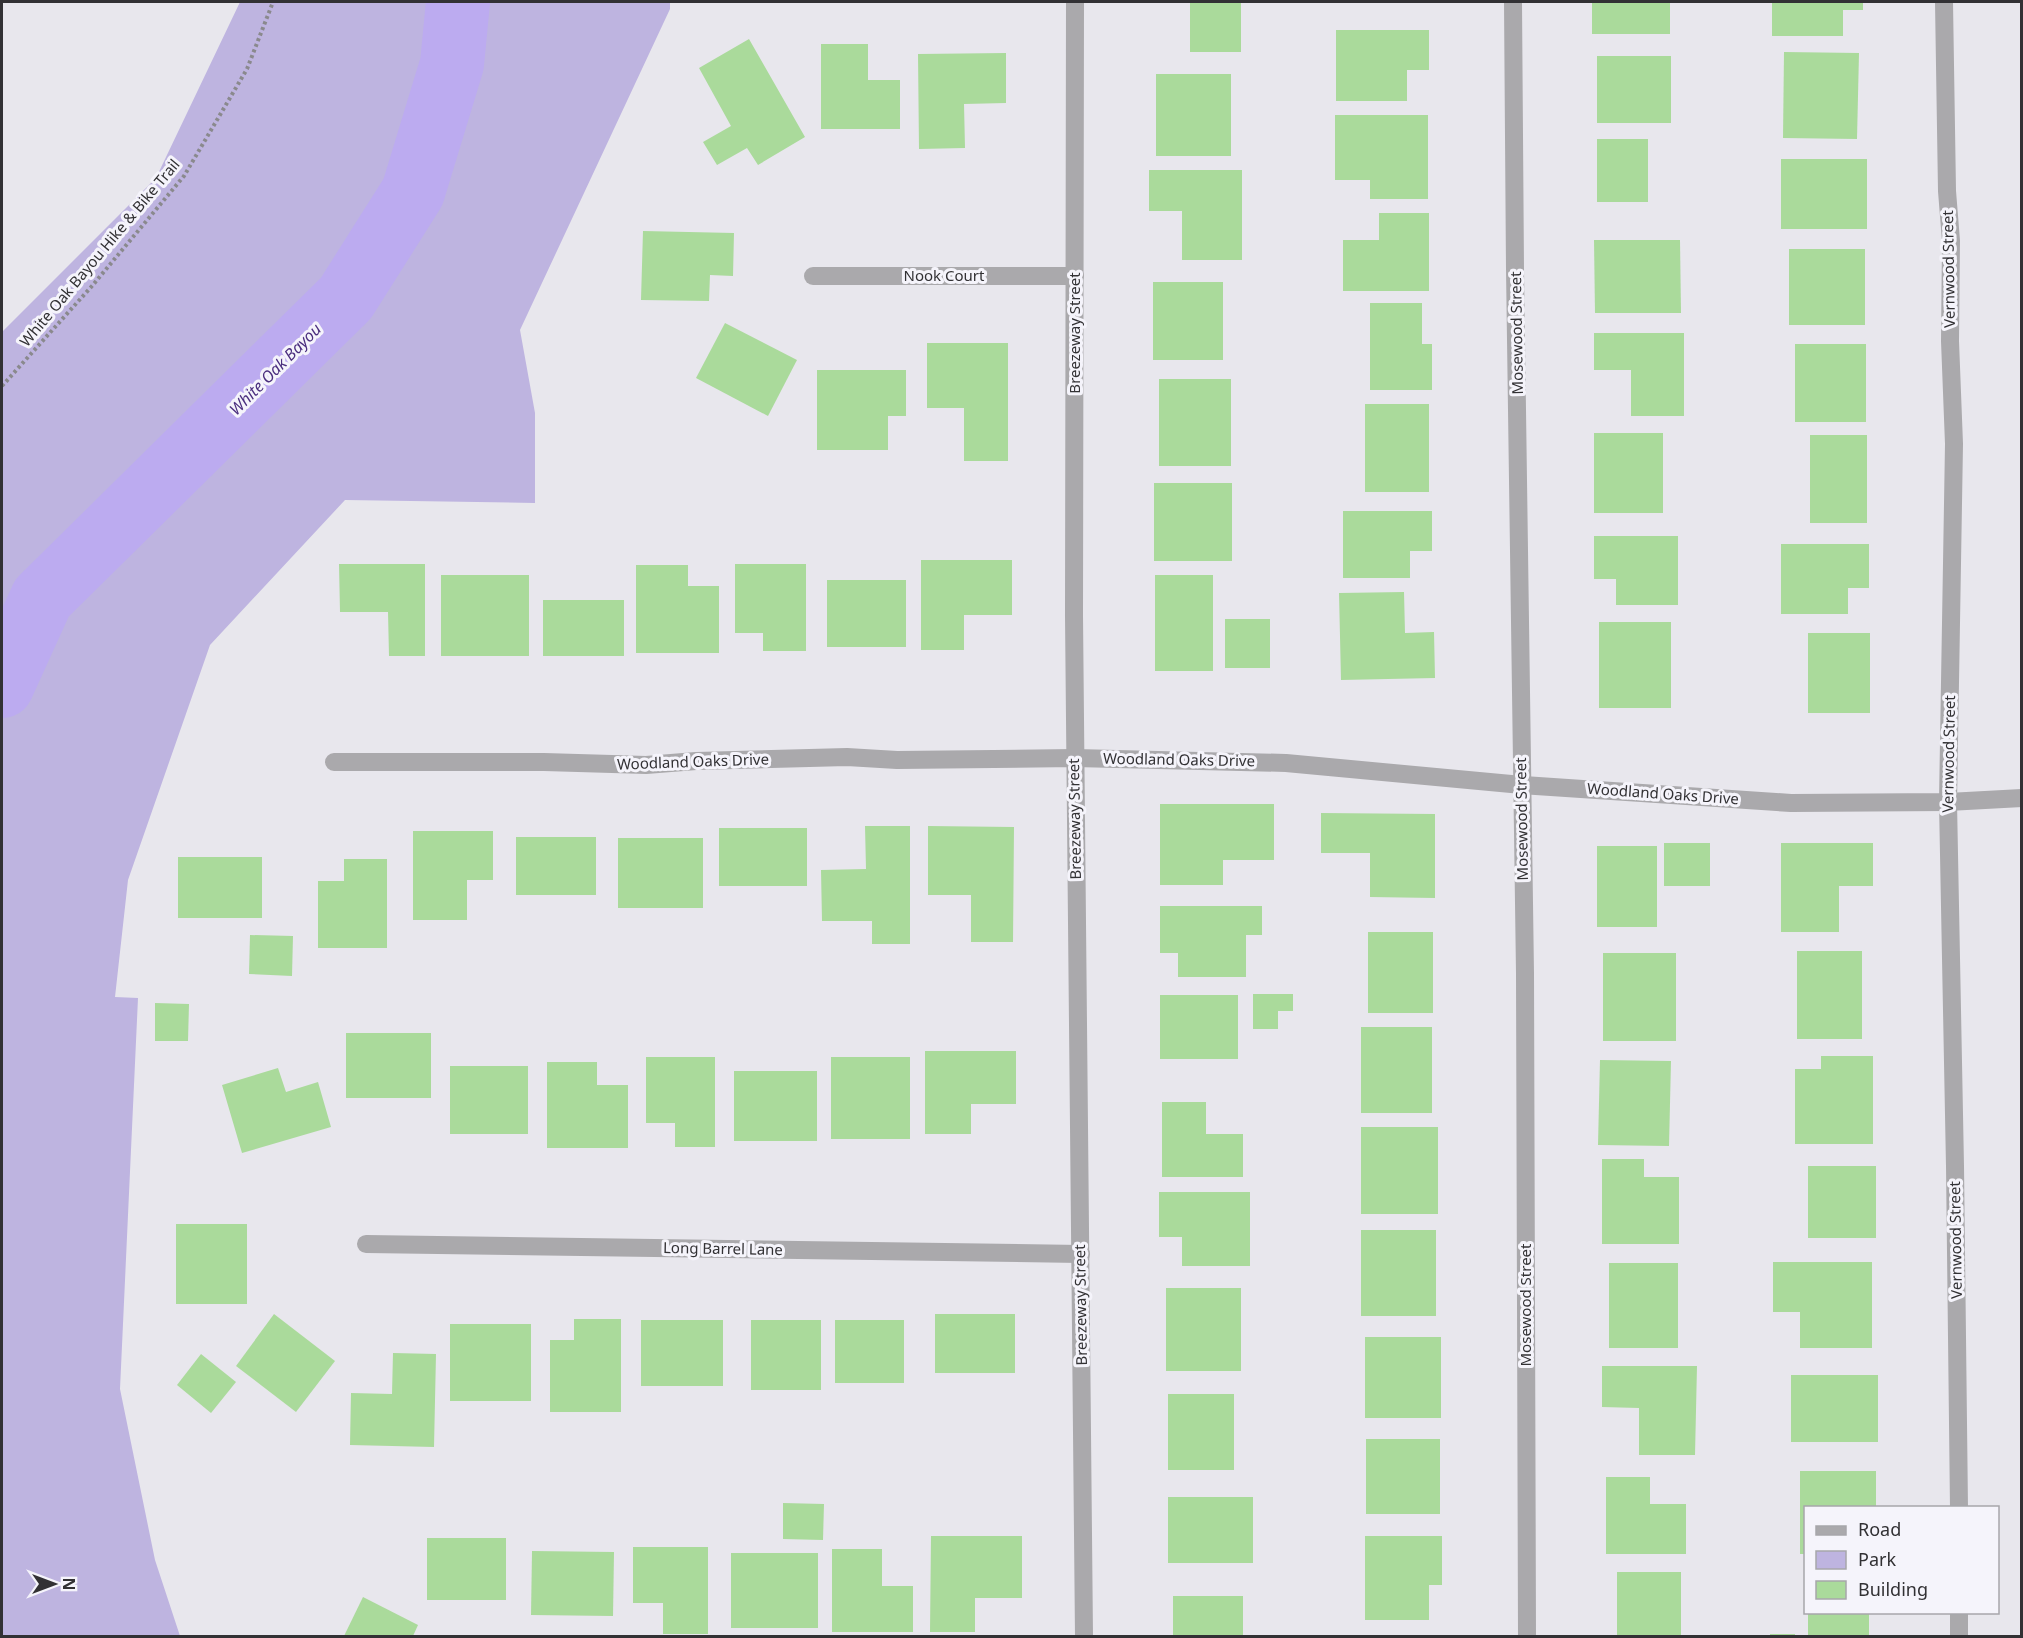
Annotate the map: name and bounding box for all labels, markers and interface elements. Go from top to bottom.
street label: White Oak Bayou Hike & Bike Trail [15,154,184,350]
street label: Vernwood Street [1937,209,1959,328]
street label: Nook Court [904,265,985,285]
street label: Mosewood Street [1505,271,1527,395]
street label: Breezeway Street [1064,272,1084,394]
water label: White Oak Bayou [224,318,326,420]
street label: Vernwood Street [1937,694,1959,813]
street label: Woodland Oaks Drive [617,748,769,774]
street label: Woodland Oaks Drive [1103,748,1255,770]
street label: Mosewood Street [1510,757,1532,881]
street label: Breezeway Street [1063,758,1085,880]
street label: Woodland Oaks Drive [1587,778,1740,808]
street label: Vernwood Street [1944,1180,1966,1299]
street label: Long Barrel Lane [663,1237,783,1259]
street label: Mosewood Street [1515,1243,1535,1366]
street label: Breezeway Street [1069,1244,1091,1366]
legend [1804,1506,1999,1614]
text: Road [1858,1517,1901,1541]
text: Park [1858,1547,1896,1571]
north arrow [24,1554,84,1614]
text: N [58,1577,80,1591]
text: Building [1858,1577,1928,1601]

